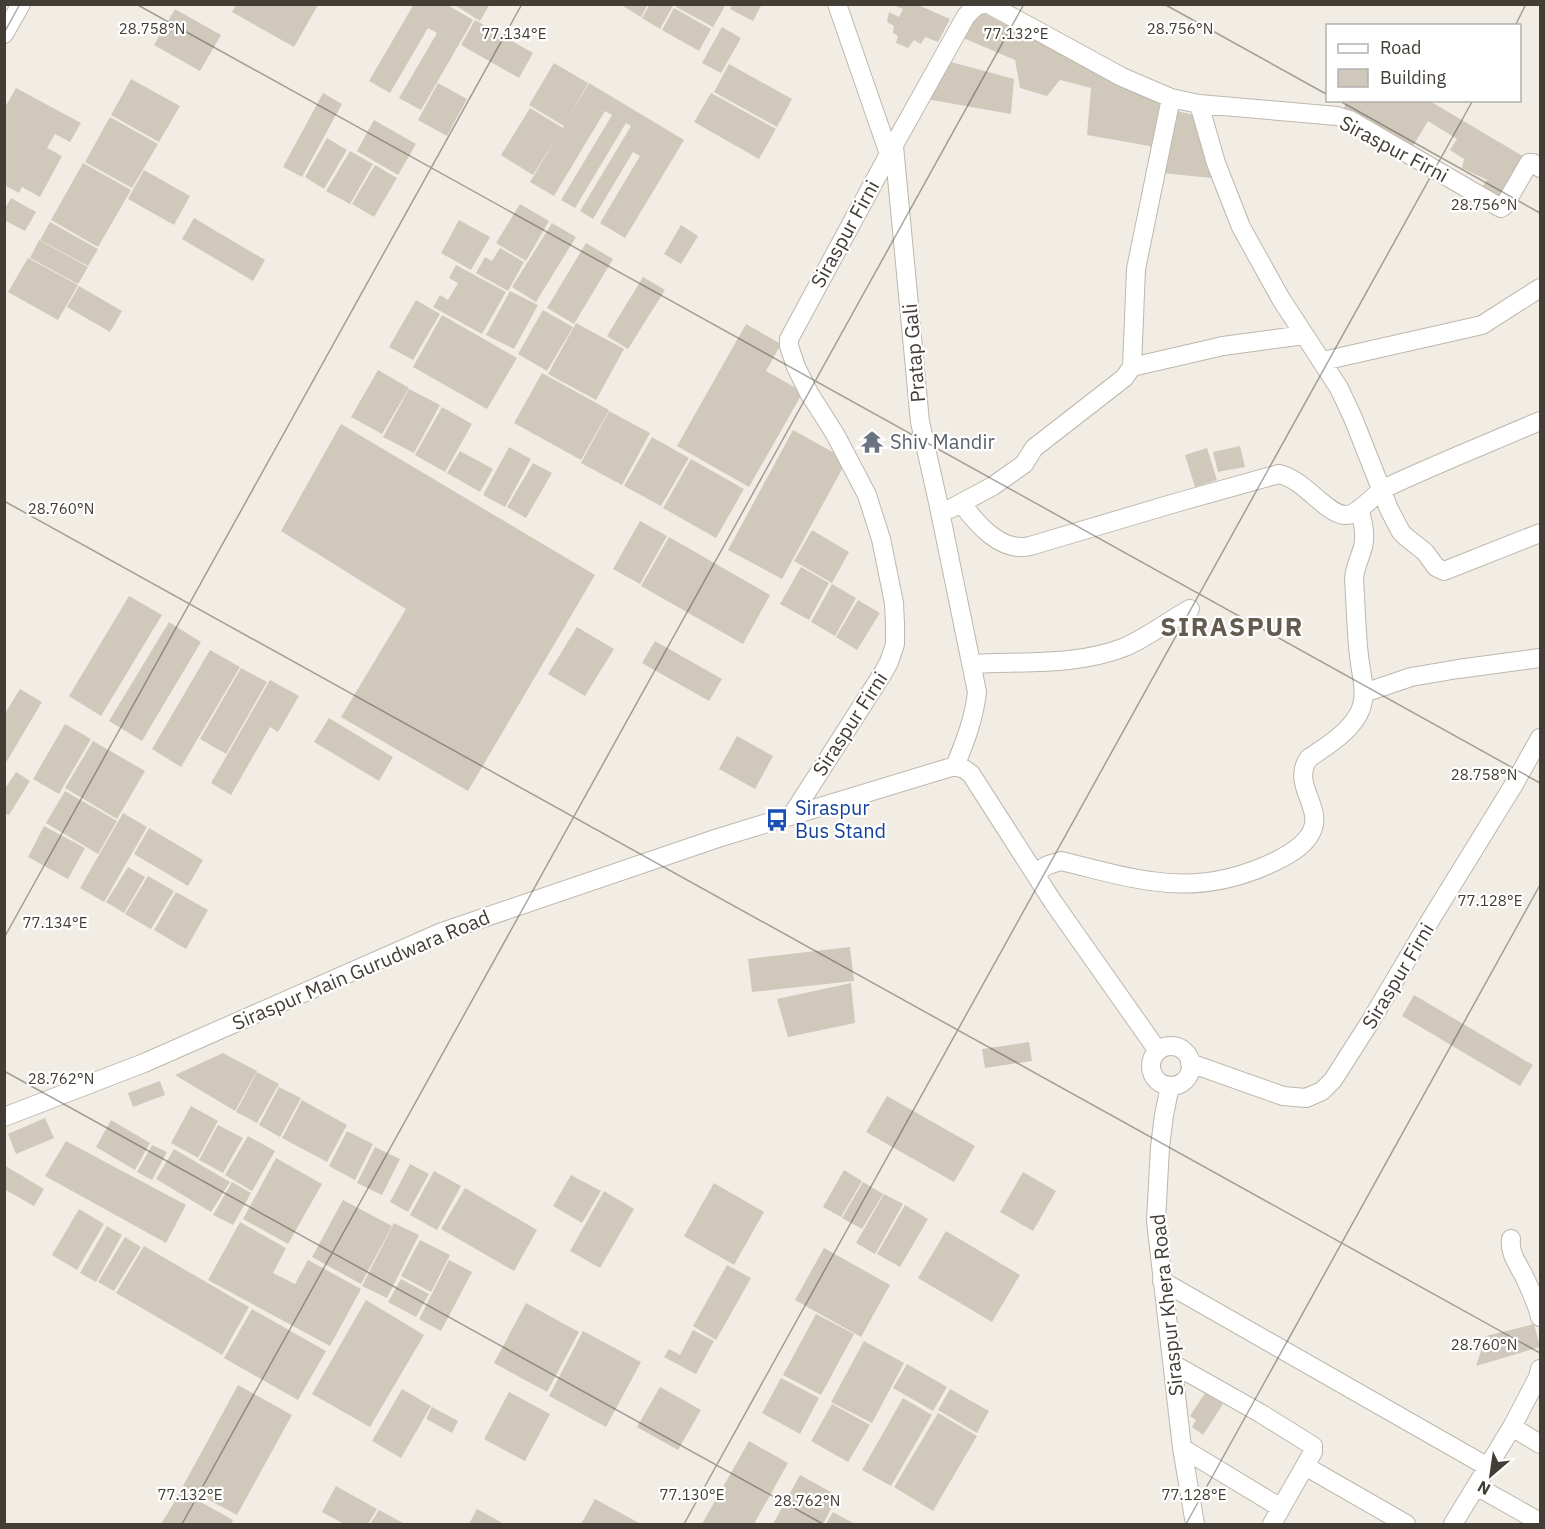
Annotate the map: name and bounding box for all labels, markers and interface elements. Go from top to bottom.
text: 28.758°N [119,19,185,38]
text: 28.756°N [1147,19,1213,38]
text: 77.134°E [482,24,546,43]
text: 77.132°E [984,24,1048,43]
legend [1326,24,1521,102]
text: Road [1380,36,1421,59]
text: Building [1380,66,1447,89]
street label: Siraspur Firni [1335,109,1453,188]
street label: Siraspur Firni [804,175,885,292]
text: 28.756°N [1451,195,1517,214]
street label: Pratap Gali [896,303,931,403]
place label: Shiv Mandir [890,428,995,455]
temple icon: Shiv Mandir [859,429,885,455]
text: 28.760°N [28,499,94,518]
district label: SIRASPUR [1160,609,1304,643]
street label: Siraspur Firni [806,666,893,781]
text: 28.758°N [1451,765,1517,784]
place label: Siraspur Bus Stand [795,794,886,844]
bus stop icon: Siraspur Bus Stand [764,807,790,833]
text: 77.128°E [1458,891,1522,910]
street label: Siraspur Main Gurudwara Road [228,903,494,1036]
text: 77.134°E [23,913,87,932]
street label: Siraspur Firni [1355,918,1440,1034]
text: 28.762°N [28,1069,94,1088]
street label: Siraspur Khera Road [1144,1213,1189,1397]
text: 28.760°N [1451,1335,1517,1354]
north arrow [1461,1445,1521,1505]
text: N [1474,1477,1494,1500]
text: 77.132°E [158,1485,222,1504]
text: 77.130°E [660,1485,724,1504]
text: 77.128°E [1162,1485,1226,1504]
text: 28.762°N [774,1491,840,1510]

